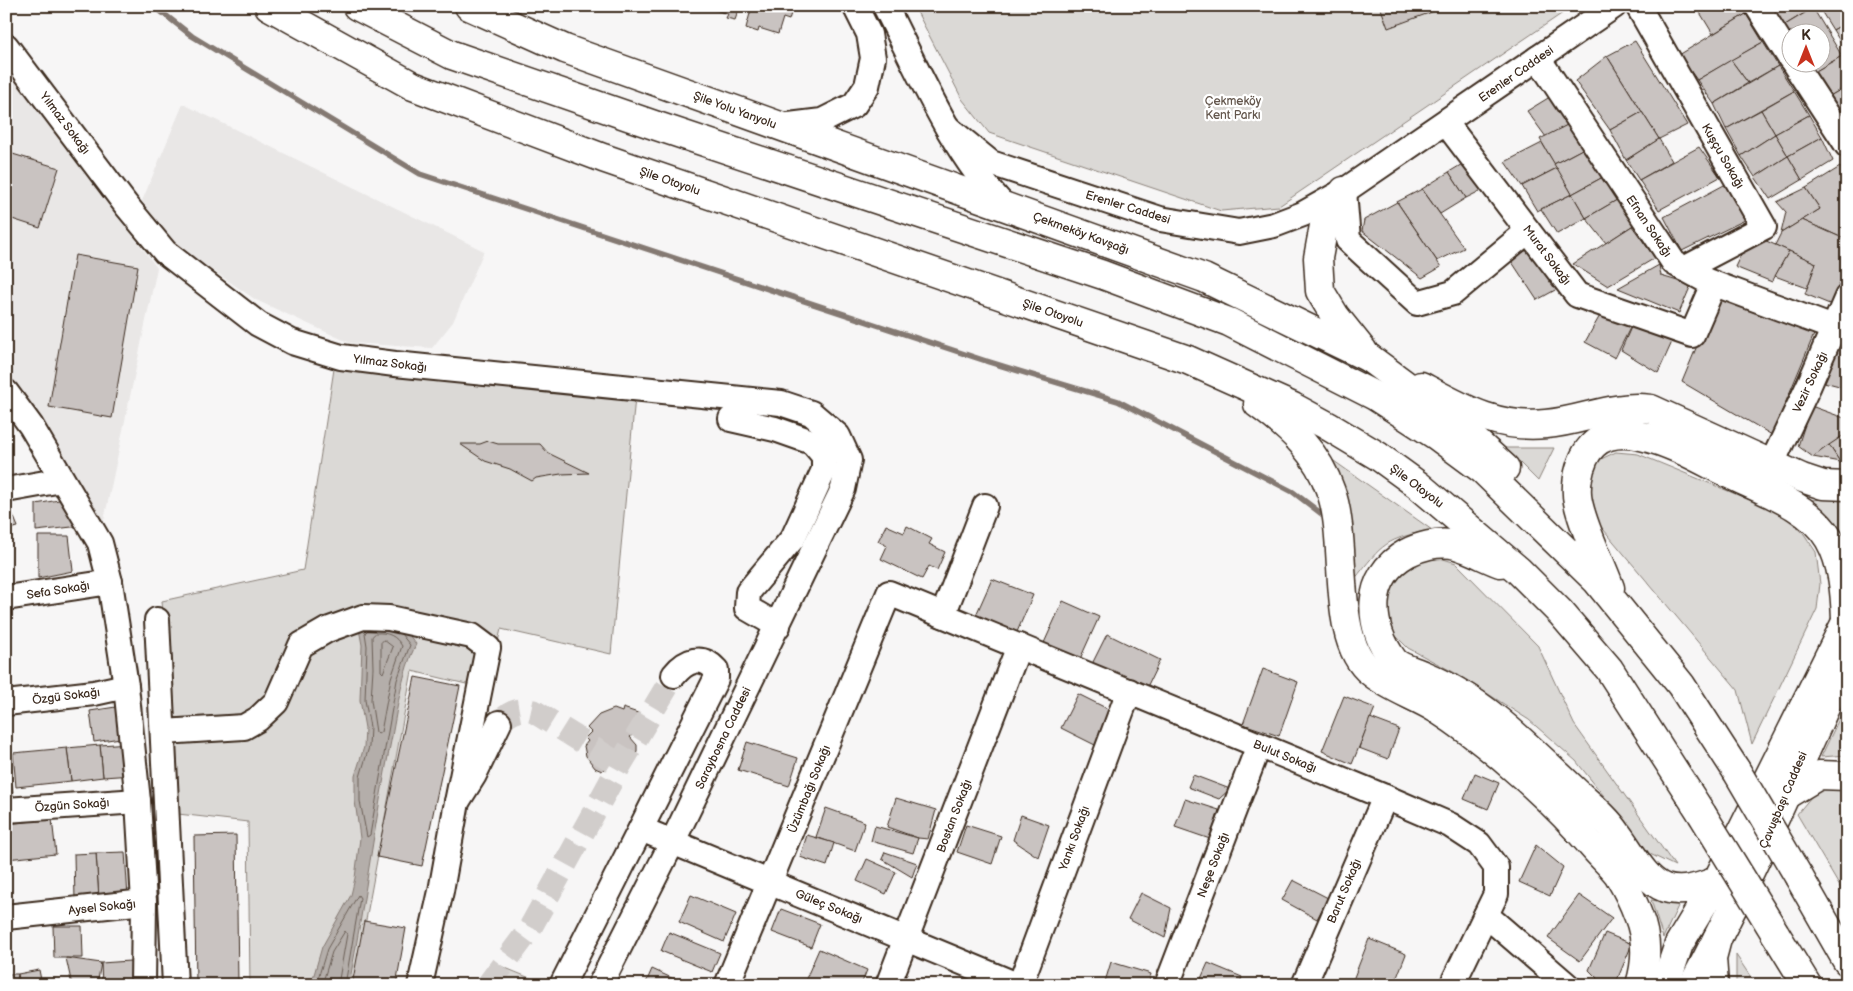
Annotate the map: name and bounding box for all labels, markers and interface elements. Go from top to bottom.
north arrow [1780,22,1830,72]
text: K [1801,27,1811,44]
street label: Erenler Caddesi [1476,43,1557,106]
street label: Yılmaz Sokağı [36,88,93,158]
street label: Şile Yolu Yanyolu [691,88,779,133]
park label: Çekmeköy Kent Parkı [1205,94,1262,123]
street label: Kuşçu Sokağı [1698,121,1747,192]
street label: Şile Otoyolu [637,164,702,199]
street label: Erenler Caddesi [1084,187,1172,228]
street label: Efnan Sokağı [1622,193,1675,260]
street label: Çekmeköy Kavşağı [1031,209,1131,258]
street label: Murat Sokağı [1519,222,1574,288]
street label: Şile Otoyolu [1020,296,1085,331]
street label: Vezir Sokağı [1790,349,1831,415]
street label: Yılmaz Sokağı [351,351,428,375]
street label: Şile Otoyolu [1387,461,1447,511]
street label: Sefa Sokağı [25,578,91,603]
street label: Özgü Sokağı [31,684,101,708]
street label: Saraybosna Caddesi [692,685,755,792]
street label: Bulut Sokağı [1251,737,1319,776]
street label: Üzümbağı Sokağı [784,742,834,835]
street label: Çavuşbaşı Caddesi [1756,749,1811,851]
street label: Bostan Sokağı [934,777,975,855]
street label: Özgün Sokağı [34,794,110,816]
street label: Yankı Sokağı [1056,804,1093,873]
street label: Neşe Sokağı [1194,830,1233,900]
street label: Barut Sokağı [1324,856,1365,926]
street label: Güleç Sokağı [793,886,865,927]
street label: Aysel Sokağı [68,896,137,918]

